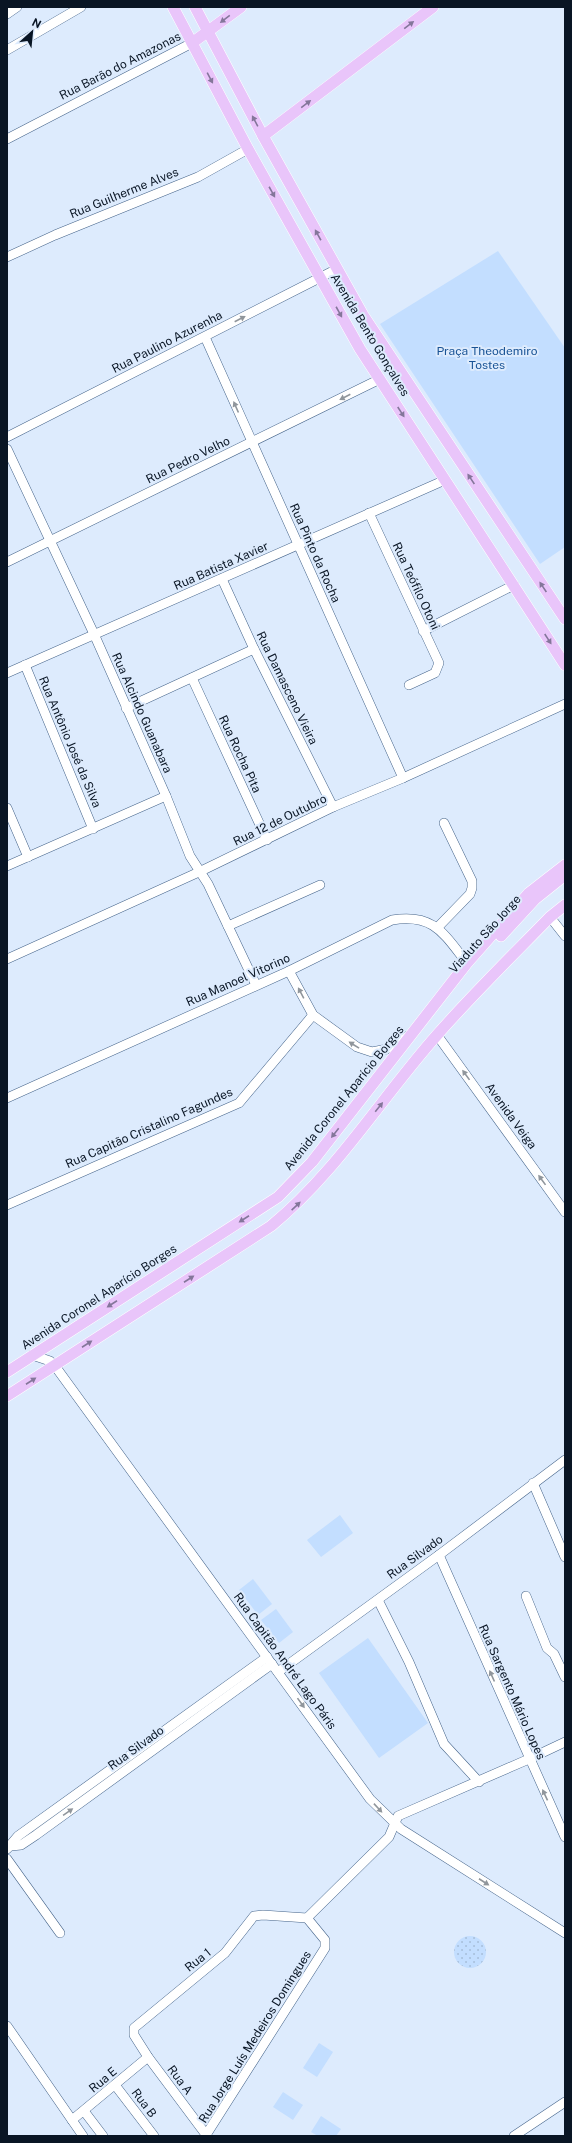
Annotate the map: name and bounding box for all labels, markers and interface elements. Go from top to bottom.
north arrow [12,12,52,52]
one-way arrow [219,15,230,24]
text: N [30,16,43,30]
one-way arrow [404,21,415,30]
street label: Rua Barão do Amazonas [57,29,183,103]
one-way arrow [207,72,214,83]
one-way arrow [300,100,311,108]
one-way arrow [252,115,259,127]
street label: Rua Guilherme Alves [68,165,180,221]
one-way arrow [269,186,276,198]
one-way arrow [315,229,322,241]
street label: Avenida Bento Gonçalves [328,271,412,399]
one-way arrow [336,306,343,318]
street label: Rua Paulino Azurenha [109,308,225,376]
one-way arrow [234,316,245,322]
park label: Praça Theodemiro Tostes [436,344,538,372]
one-way arrow [339,394,351,400]
one-way arrow [233,402,239,413]
one-way arrow [397,407,405,417]
street label: Rua Pedro Velho [144,434,232,486]
one-way arrow [467,474,475,484]
street label: Rua Pinto da Rocha [287,501,343,605]
street label: Rua Batista Xavier [172,539,271,593]
street label: Rua Teófilo Otoni [390,540,442,632]
one-way arrow [539,582,547,592]
street label: Rua Damasceno Vieira [254,629,320,747]
one-way arrow [545,633,552,645]
street label: Rua Alcindo Guanabara [109,651,175,775]
street label: Rua Antônio José da Silva [36,674,104,810]
street label: Rua Rocha Pita [216,713,264,795]
street label: Rua 12 de Outubro [231,791,329,849]
street label: Viaduto São Jorge [446,892,524,976]
street label: Rua Manoel Vitorino [184,951,292,1009]
one-way arrow [298,987,305,999]
street label: Avenida Coronel Aparício Borges [281,1023,407,1173]
one-way arrow [348,1041,360,1048]
one-way arrow [462,1069,470,1080]
street label: Avenida Veiga [482,1080,540,1152]
street label: Rua Capitão Cristalino Fagundes [63,1085,235,1171]
one-way arrow [375,1101,384,1112]
one-way arrow [331,1127,340,1138]
one-way arrow [538,1175,546,1185]
one-way arrow [291,1202,300,1211]
one-way arrow [239,1215,249,1223]
street label: Avenida Coronel Aparício Borges [19,1242,179,1352]
one-way arrow [183,1276,195,1283]
one-way arrow [106,1301,118,1308]
one-way arrow [82,1340,92,1348]
one-way arrow [26,1377,36,1385]
street label: Rua Silvado [384,1532,446,1582]
street label: Rua Capitão André Lago Páris [231,1590,339,1732]
street label: Rua Sargento Mário Lopes [476,1622,548,1762]
one-way arrow [489,1670,496,1682]
one-way arrow [297,1698,305,1709]
street label: Rua Silvado [105,1723,167,1773]
one-way arrow [542,1789,548,1800]
one-way arrow [373,1803,383,1813]
one-way arrow [62,1808,73,1816]
one-way arrow [478,1879,490,1886]
street label: Rua 1 [182,1945,214,1975]
street label: Rua Jorge Luís Medeiros Domingues [196,1948,314,2126]
street label: Rua A [164,2063,196,2098]
street label: Rua E [86,2064,120,2096]
street label: Rua B [129,2086,159,2120]

